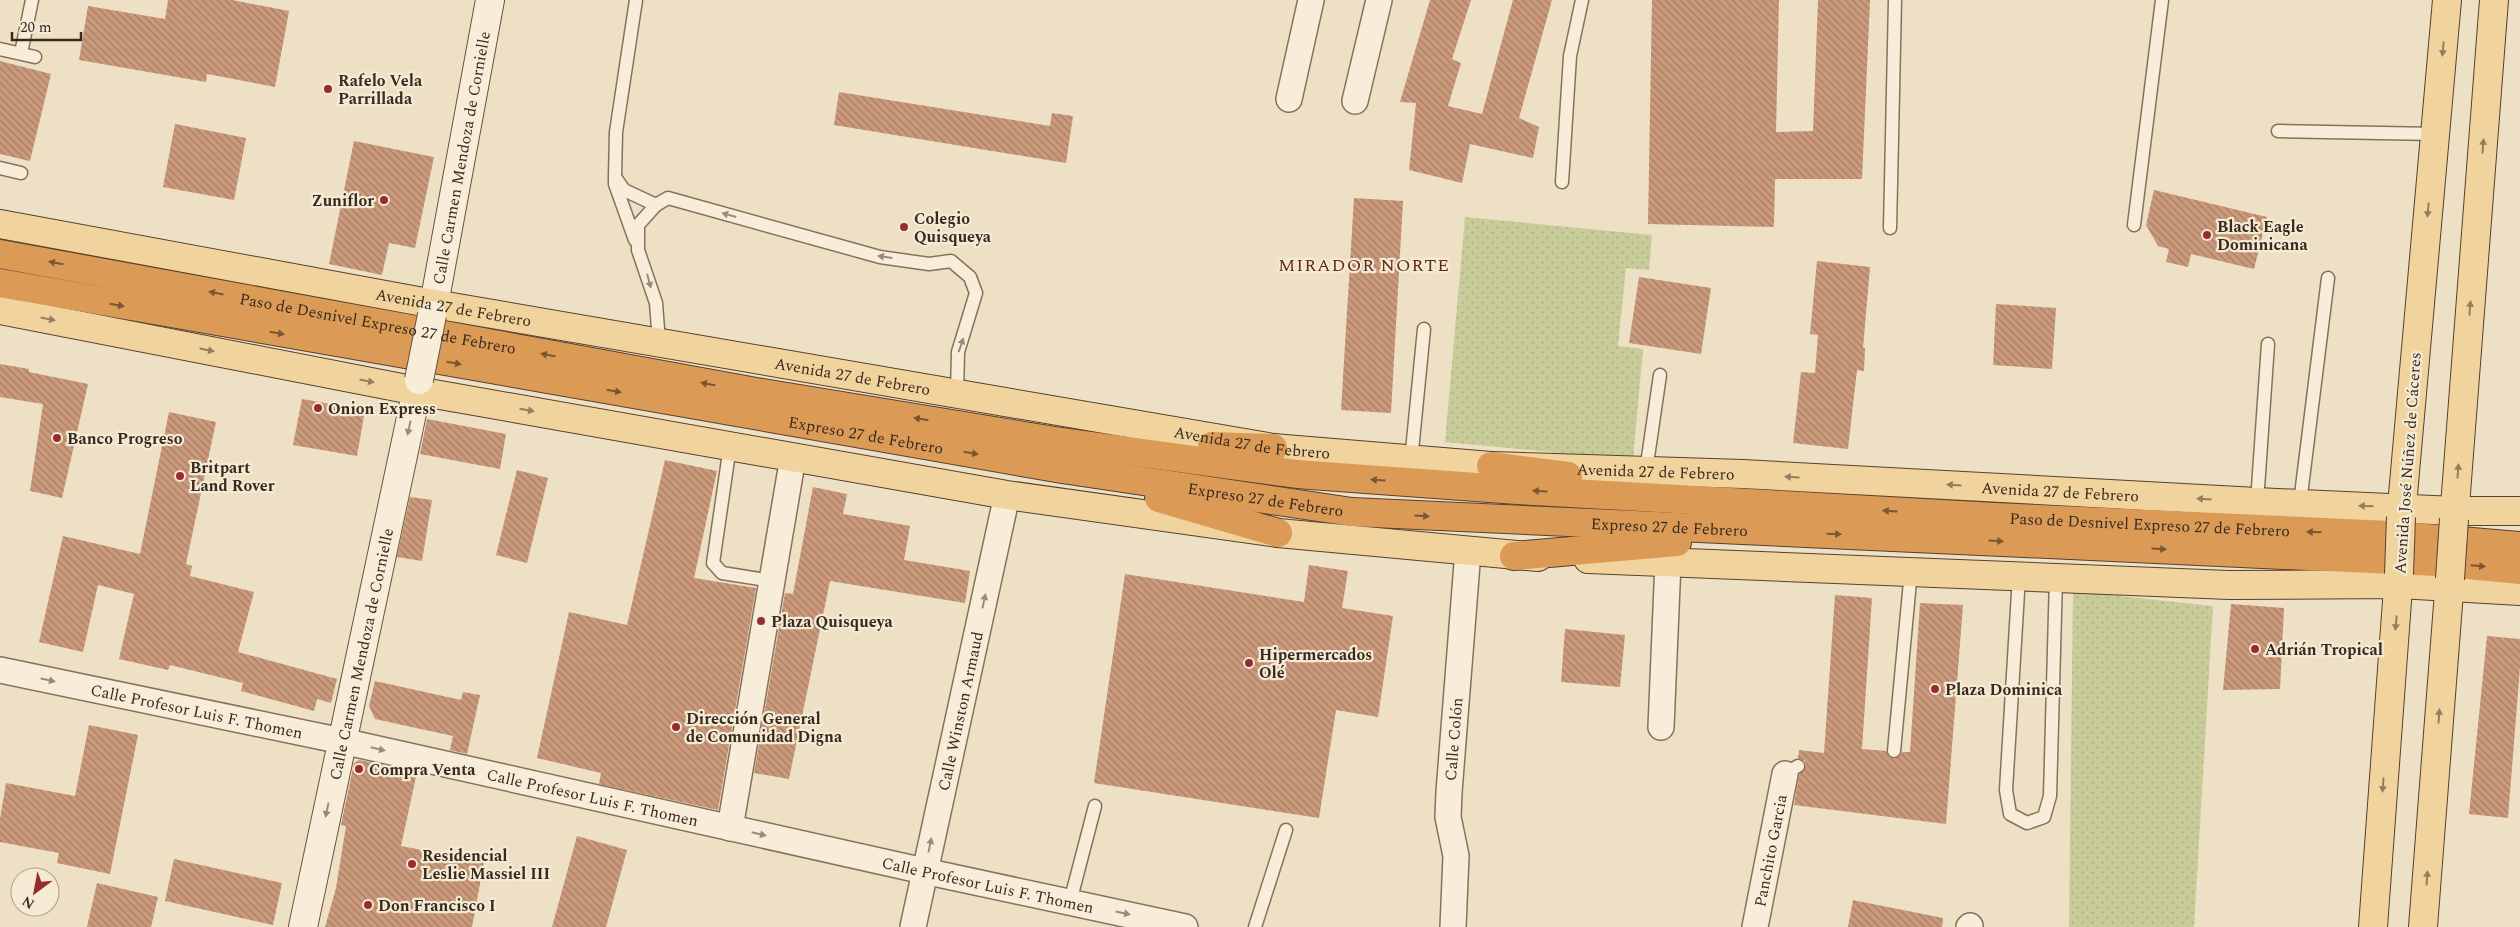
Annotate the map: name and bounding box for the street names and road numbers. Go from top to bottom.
street label: Calle Carmen Mendoza de Cornielle [427,29,497,286]
street label: Avenida 27 de Febrero [373,282,533,333]
street label: Paso de Desnivel Expreso 27 de Febrero [237,287,518,361]
street label: Avenida José Núñez de Cáceres [2388,351,2428,575]
street label: Avenida 27 de Febrero [773,352,932,402]
street label: Expreso 27 de Febrero [786,410,945,461]
street label: Avenida 27 de Febrero [1172,420,1331,466]
street label: Avenida 27 de Febrero [1576,458,1735,487]
street label: Avenida 27 de Febrero [1981,476,2139,509]
street label: Expreso 27 de Febrero [1186,477,1345,524]
street label: Paso de Desnivel Expreso 27 de Febrero [2009,507,2290,543]
street label: Expreso 27 de Febrero [1590,512,1748,543]
street label: Calle Carmen Mendoza de Cornielle [323,526,400,783]
street label: Calle Winston Armaud [932,629,990,793]
street label: Calle Profesor Luis F. Thomen [88,678,305,746]
street label: Calle Colón [1439,697,1469,782]
street label: Calle Profesor Luis F. Thomen [484,763,700,833]
street label: Panchito Garcia [1748,792,1794,909]
street label: Calle Profesor Luis F. Thomen [879,851,1096,920]

